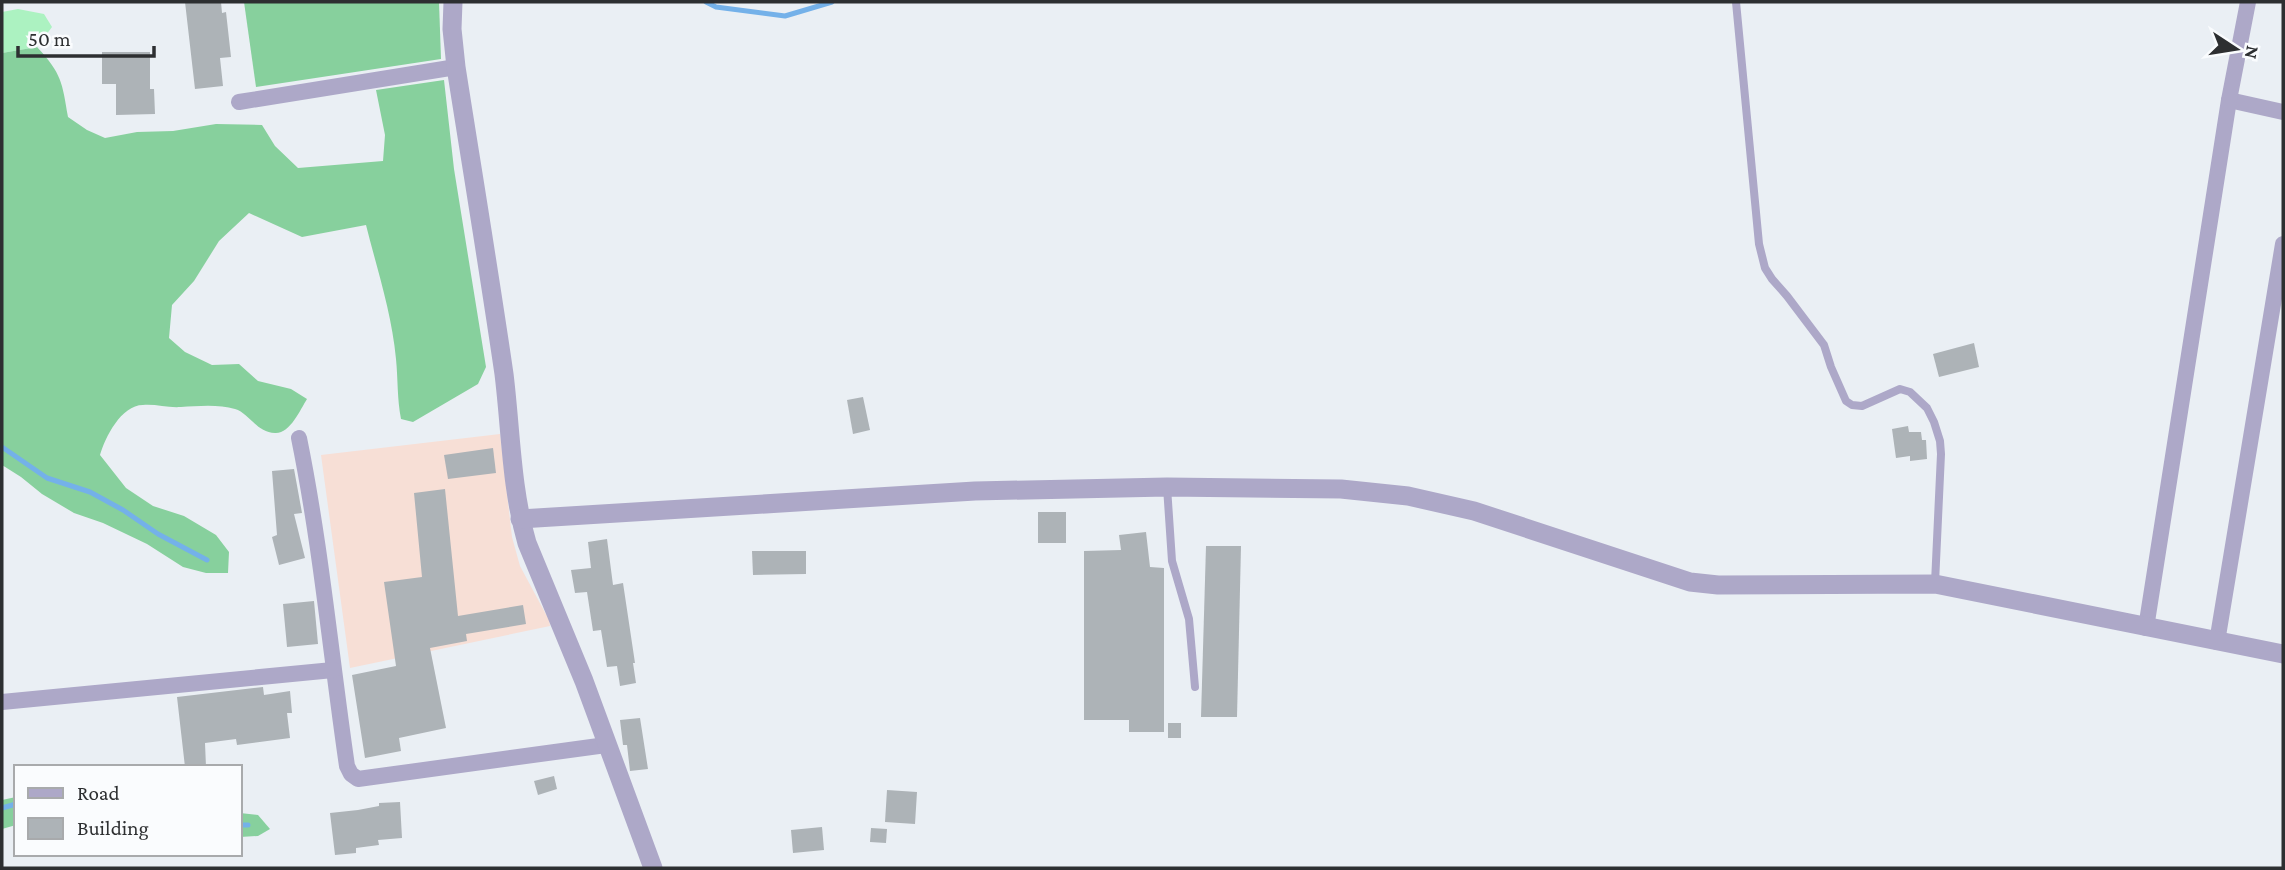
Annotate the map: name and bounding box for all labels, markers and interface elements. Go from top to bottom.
scale bar [18,14,154,58]
north arrow [2201,14,2271,84]
text: 50 m [28,27,71,51]
text: N [2241,44,2264,61]
legend [14,765,242,856]
text: Road [77,781,120,805]
text: Building [77,816,149,840]

